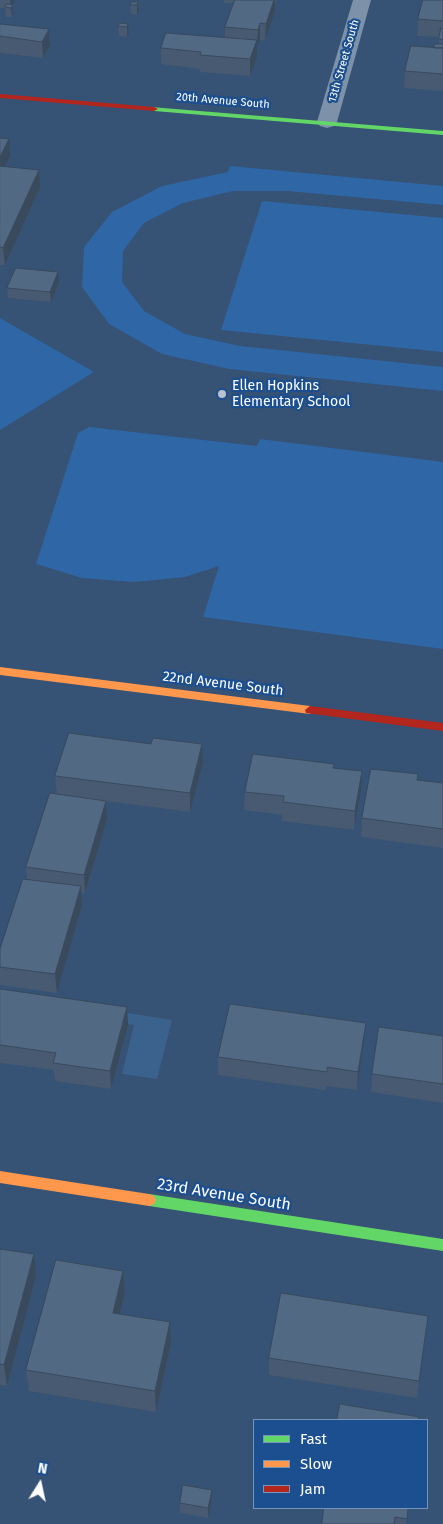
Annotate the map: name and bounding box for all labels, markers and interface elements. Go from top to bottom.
street label: 13th Street South [326,18,362,104]
street label: 20th Avenue South [176,90,270,112]
place label: Ellen Hopkins Elementary School [232,378,350,411]
marker: Ellen Hopkins Elementary School [216,388,228,400]
street label: 22nd Avenue South [162,668,284,700]
street label: 23rd Avenue South [156,1175,292,1215]
legend [253,1419,428,1509]
text: Fast [300,1430,327,1448]
text: Slow [300,1455,332,1473]
north arrow [15,1459,65,1509]
text: N [37,1460,49,1478]
text: Jam [300,1480,326,1498]

